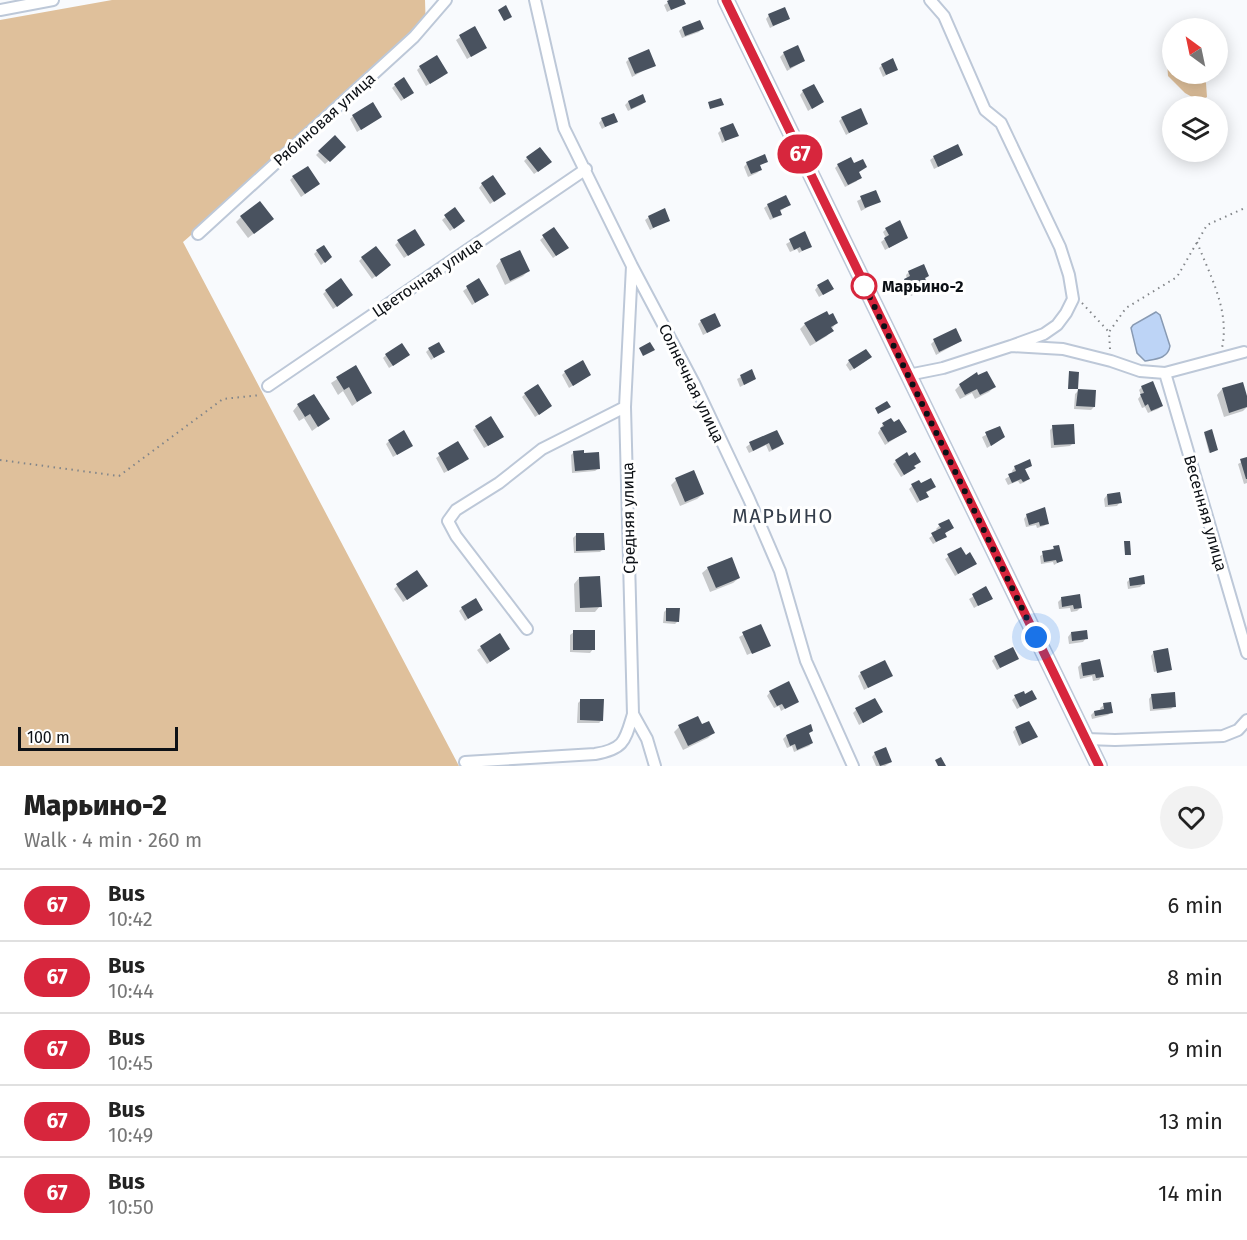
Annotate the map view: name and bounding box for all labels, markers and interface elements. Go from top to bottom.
north arrow [1162,18,1228,84]
map controls [1162,18,1228,162]
street label: Рябиновая улица [270,69,379,170]
button: layers [1162,96,1228,162]
line badge: 67 [773,134,827,174]
text: 67 [789,141,811,167]
street label: Цветочная улица [369,234,486,321]
marker: Марьино-2 [851,273,877,299]
place label: Марьино-2 [882,277,963,296]
street label: Солнечная улица [655,321,729,446]
street label: Весенняя улица [1180,453,1231,573]
street label: Средняя улица [618,462,639,574]
district label: МАРЬИНО [732,504,834,528]
your location [1021,622,1051,652]
scale bar [18,724,178,752]
text: 100 m [27,728,70,747]
button: heart [1160,786,1223,849]
text: Марьино-2 [24,789,167,822]
text: Walk · 4 min · 260 m [24,828,202,852]
text: Bus [108,880,145,907]
text: 67 [46,892,68,918]
text: 6 min [1167,892,1223,919]
text: 10:42 [108,907,153,931]
text: Bus [108,952,145,979]
text: 67 [46,964,68,990]
text: 8 min [1167,964,1223,991]
text: 10:44 [108,979,154,1003]
text: Bus [108,1024,145,1051]
text: 67 [46,1036,68,1062]
text: 9 min [1168,1036,1223,1063]
text: 10:45 [108,1051,153,1075]
text: Bus [108,1096,145,1123]
text: 67 [46,1108,68,1134]
text: 13 min [1159,1108,1223,1135]
text: 10:49 [108,1123,153,1147]
text: Bus [108,1168,145,1195]
text: 67 [46,1180,68,1206]
text: 14 min [1158,1180,1223,1207]
text: 10:50 [108,1195,154,1219]

